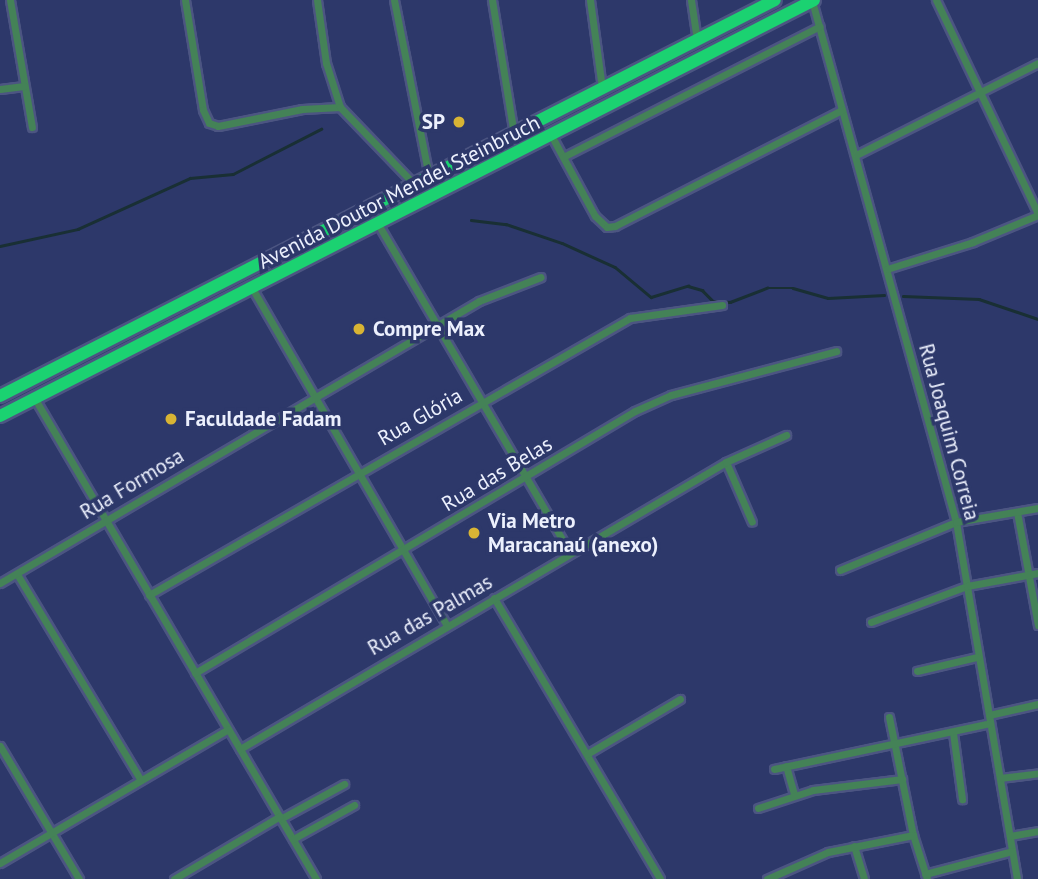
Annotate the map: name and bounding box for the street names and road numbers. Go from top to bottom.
street label: Avenida Doutor Mendel Steinbruch [254,110,544,274]
street label: Rua Joaquim Correia [913,341,985,523]
street label: Rua Glória [373,383,467,451]
street label: Rua das Belas [437,431,557,517]
street label: Rua Formosa [76,443,188,525]
street label: Rua das Palmas [363,569,497,661]

